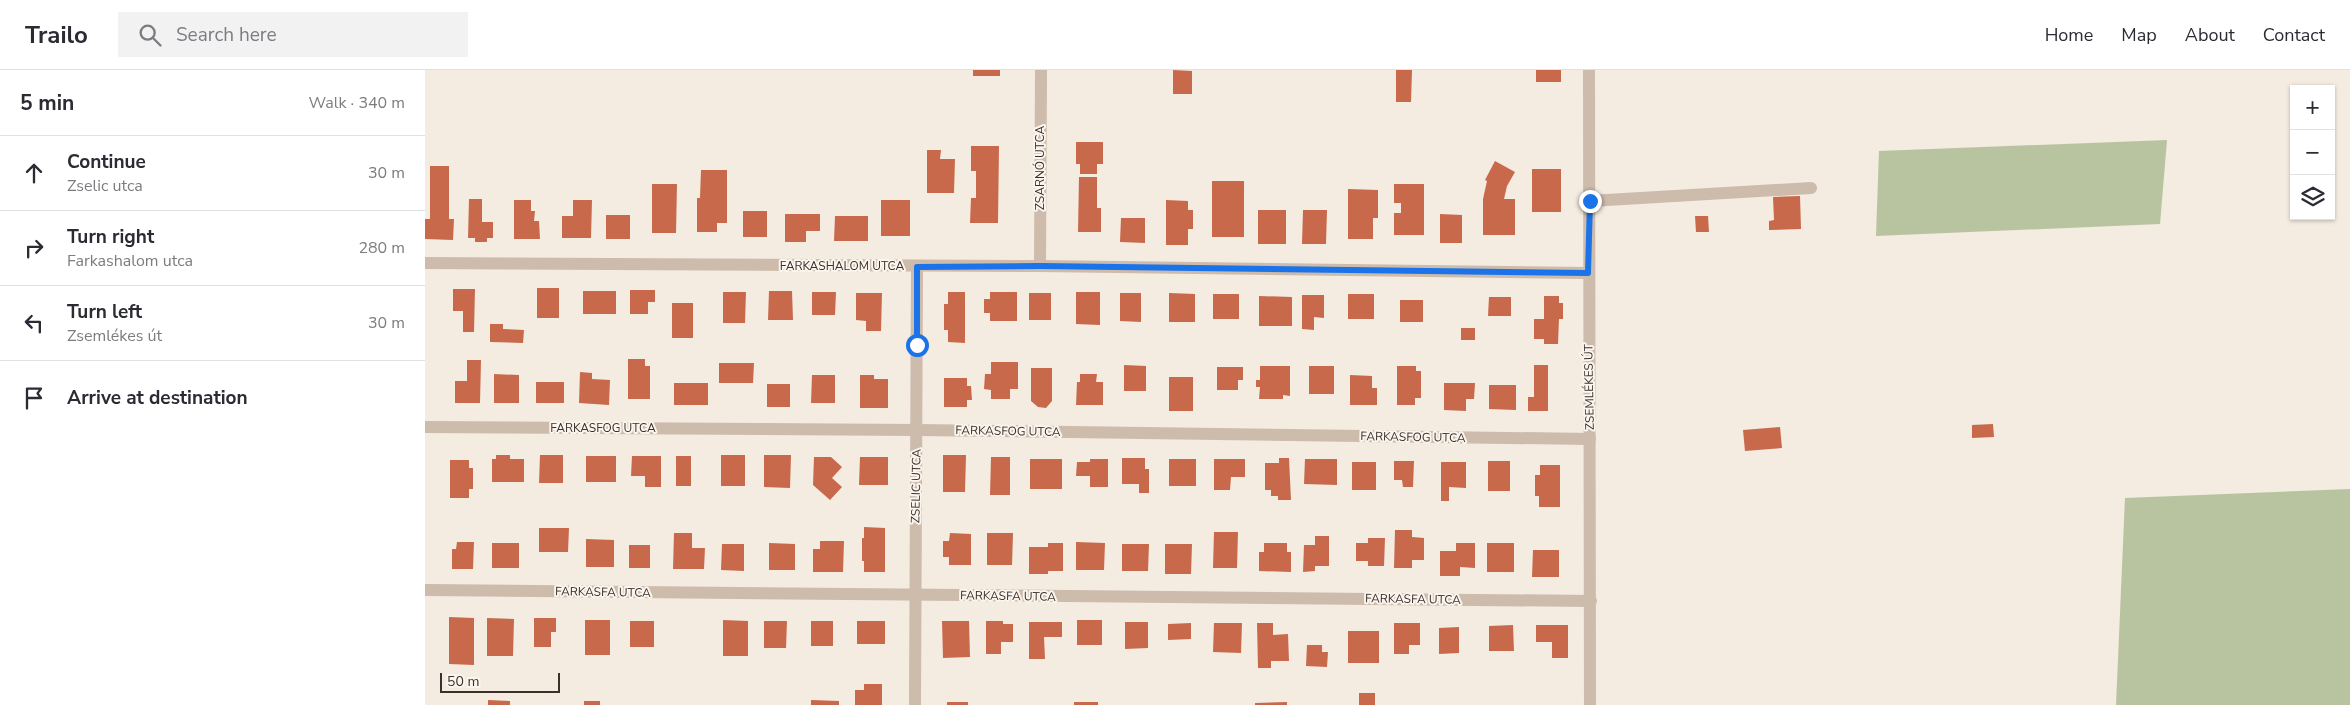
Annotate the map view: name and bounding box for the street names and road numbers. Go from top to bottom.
street label: ZSARNÓ UTCA [1032,126,1048,210]
street label: FARKASHALOM UTCA [780,258,904,274]
street label: ZSEMLÉKES ÚT [1580,343,1598,430]
street label: FARKASFOG UTCA [550,420,656,436]
street label: FARKASFOG UTCA [955,422,1061,440]
street label: FARKASFOG UTCA [1360,428,1466,446]
street label: ZSELIC UTCA [907,449,925,523]
street label: FARKASFA UTCA [555,583,651,601]
street label: FARKASFA UTCA [960,587,1056,605]
street label: FARKASFA UTCA [1365,590,1461,608]

